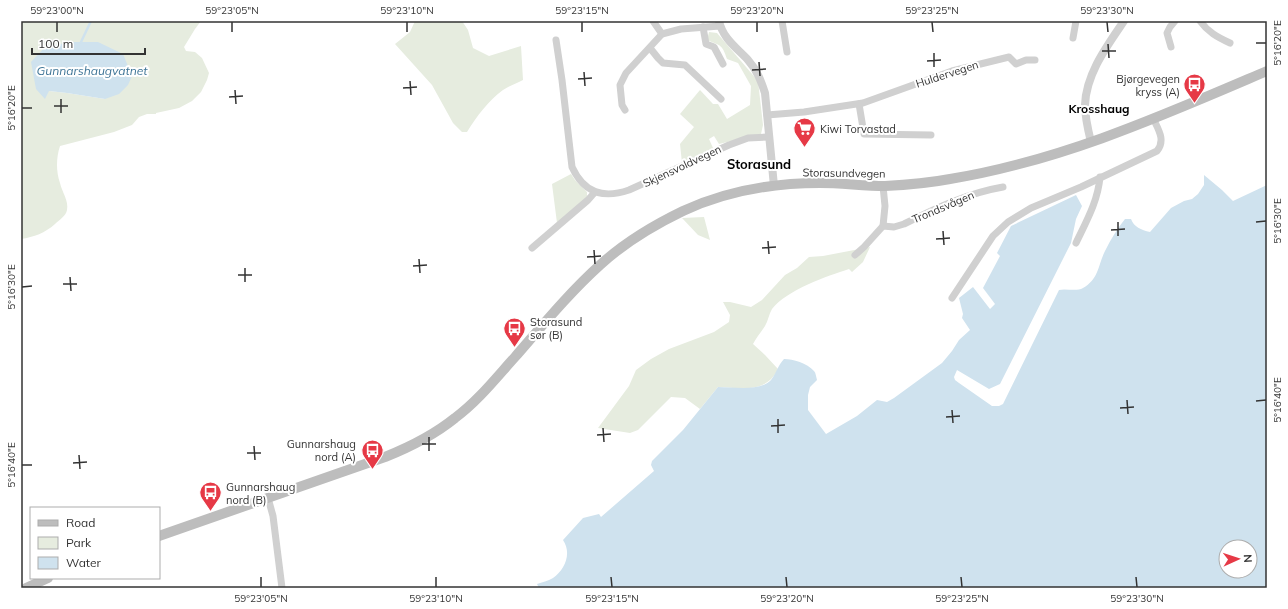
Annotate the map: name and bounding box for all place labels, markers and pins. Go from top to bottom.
place label: Bjørgevegen kryss (A) [1116,72,1180,99]
bus stop icon: Bjørgevegen kryss (A) [1182,72,1208,105]
supermarket icon: Kiwi Torvastad [792,116,818,149]
place label: Kiwi Torvastad [820,122,896,136]
bus stop icon: Storasund sør (B) [501,315,527,348]
place label: Storasund sør (B) [530,315,582,342]
place label: Gunnarshaug nord (A) [287,437,356,464]
bus stop icon: Gunnarshaug nord (A) [359,437,385,470]
bus stop icon: Gunnarshaug nord (B) [198,480,224,513]
place label: Gunnarshaug nord (B) [226,480,295,507]

